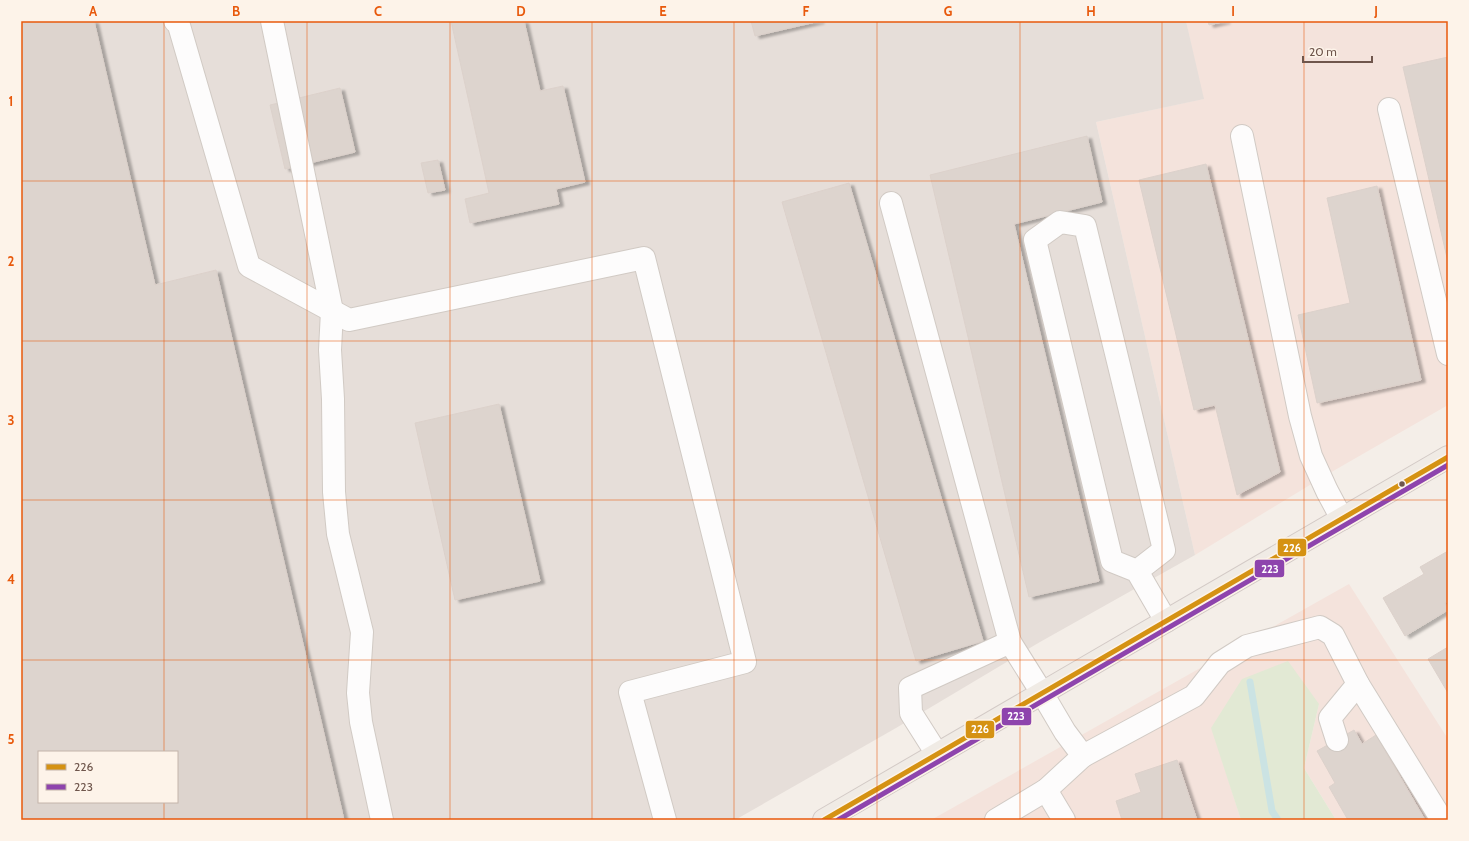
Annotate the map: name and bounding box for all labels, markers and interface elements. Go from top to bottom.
text: A [89,3,98,19]
text: B [232,3,240,19]
text: C [374,3,382,19]
text: D [516,3,526,19]
text: E [659,3,667,19]
text: F [803,3,810,19]
text: G [944,3,953,19]
text: H [1086,3,1096,19]
text: I [1231,3,1235,19]
text: J [1373,3,1378,19]
scale bar [1303,38,1372,64]
text: 20 m [1309,44,1337,59]
text: 1 [9,93,13,109]
text: 2 [8,253,15,269]
text: 3 [7,412,15,428]
unlabelled marker [1397,479,1407,489]
line badge: 226 [1277,538,1307,557]
text: 226 [1283,541,1301,555]
line badge: 223 [1254,559,1285,578]
text: 223 [1261,562,1279,576]
text: 4 [7,571,15,587]
line badge: 223 [1001,707,1032,726]
text: 223 [1007,709,1025,723]
line badge: 226 [965,720,995,739]
text: 226 [971,722,989,736]
text: 5 [8,731,15,747]
legend [38,751,178,803]
text: 226 [74,759,94,774]
text: 223 [74,779,93,794]

